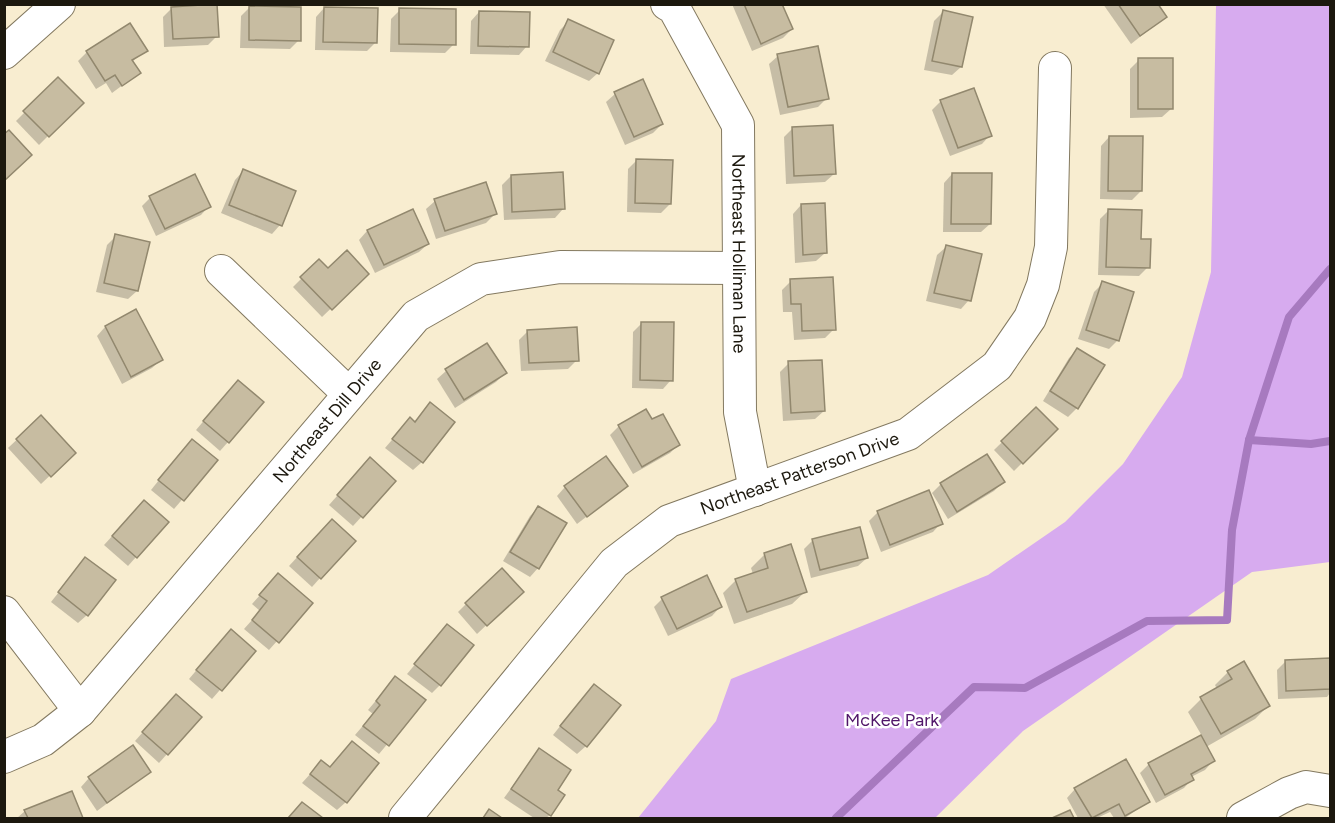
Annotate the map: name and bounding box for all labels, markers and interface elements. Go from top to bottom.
street label: Northeast Holliman Lane [727,154,751,354]
street label: Northeast Dill Drive [268,354,386,487]
street label: Northeast Patterson Drive [697,427,902,520]
park label: McKee Park [845,709,939,731]

